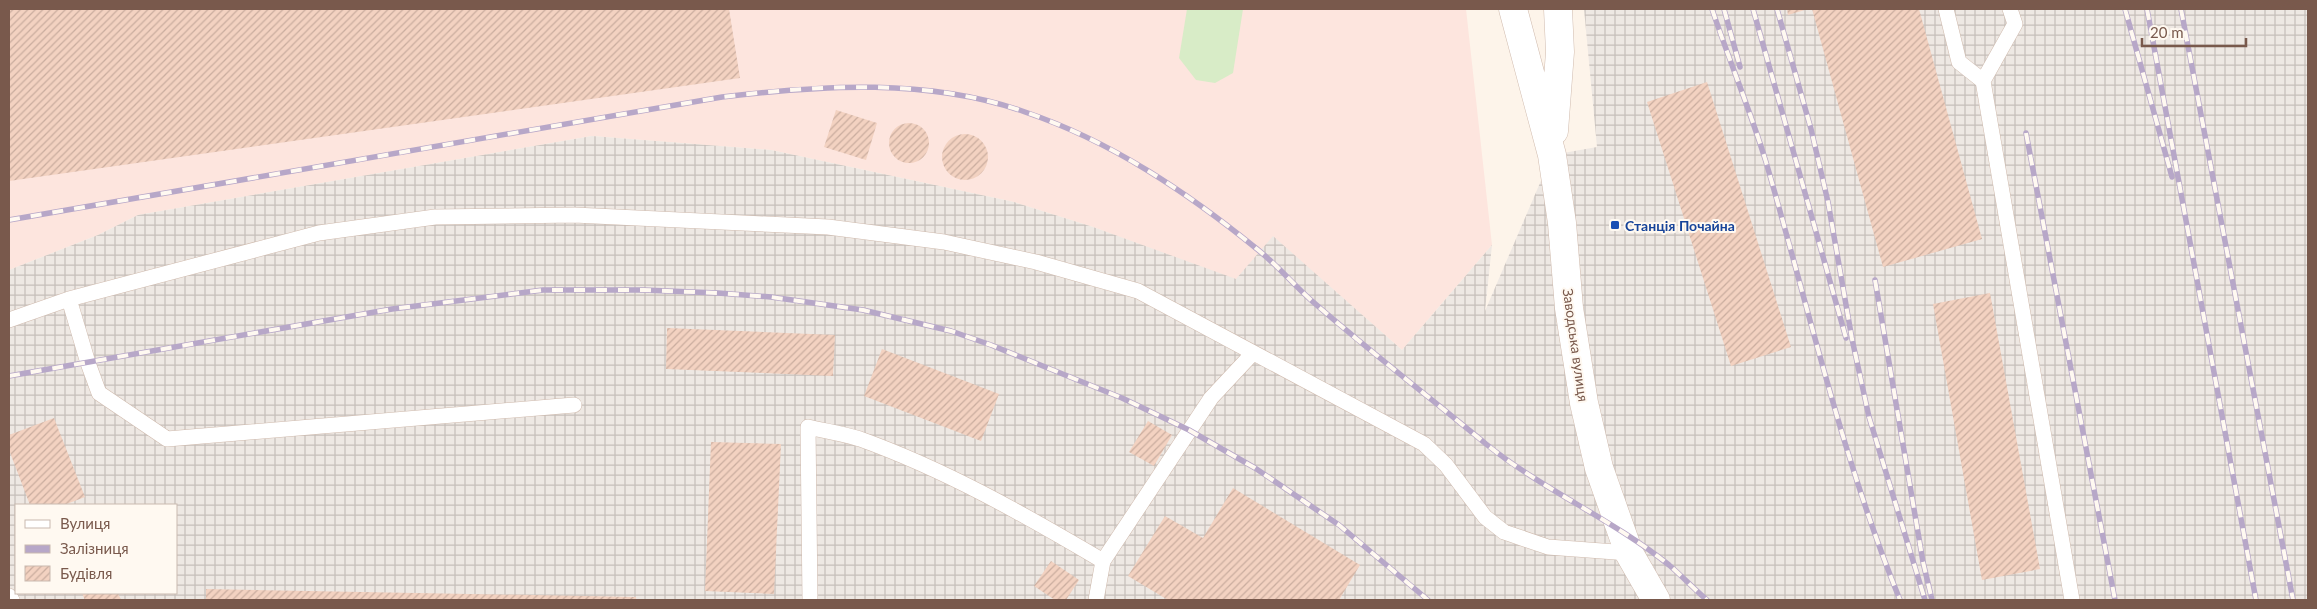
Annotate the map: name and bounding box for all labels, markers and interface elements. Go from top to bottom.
scale bar [2142,15,2246,47]
text: 20 m [2150,23,2184,41]
place label: Станція Почайна [1625,217,1735,234]
marker: Станція Почайна [1609,219,1621,231]
street label: Заводська вулиця [1560,287,1592,403]
legend [15,504,178,594]
text: Вулиця [60,514,110,532]
text: Залізниця [60,539,129,557]
text: Будівля [60,564,112,582]

